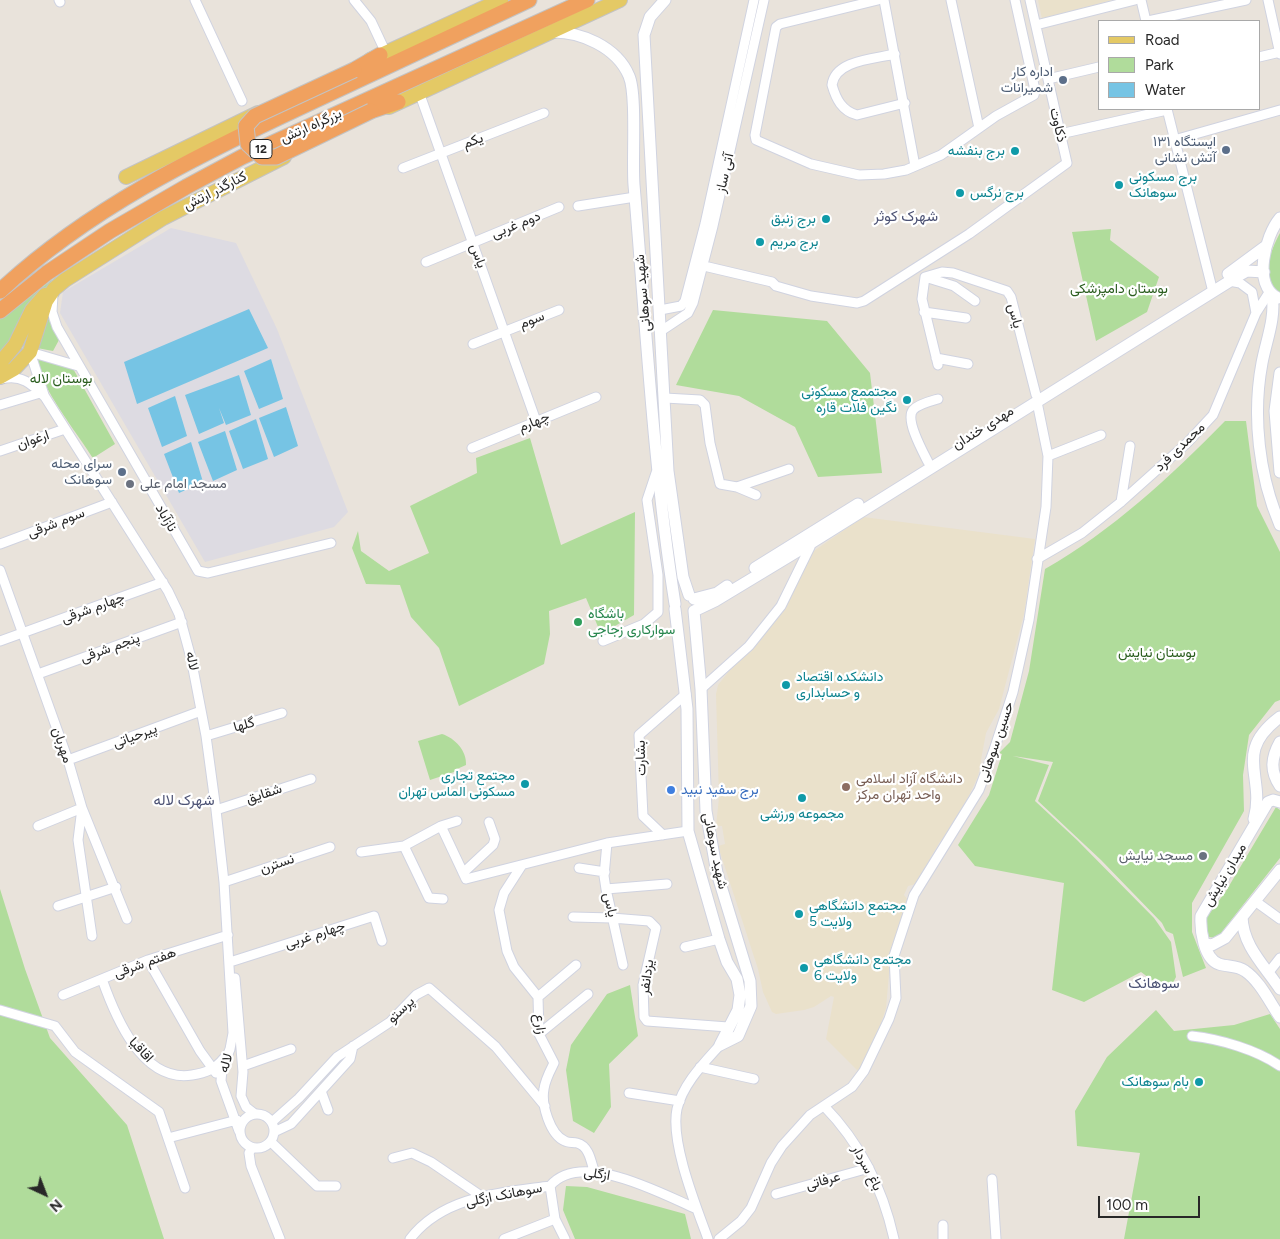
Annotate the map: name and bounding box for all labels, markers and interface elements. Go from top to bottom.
legend [1098,20,1260,110]
text: Road [1145,31,1180,49]
text: Park [1145,56,1174,74]
place label: اداره کار شمیرانات [1001,64,1053,96]
marker: اداره کار شمیرانات [1057,74,1069,86]
text: Water [1145,81,1185,99]
street label: بزرگراه ارتش [278,105,344,147]
street label: ذکاوت [1046,106,1070,144]
street label: یکم [460,130,486,152]
place label: ایستگاه ۱۳۱ آتش نشانی [1153,134,1216,166]
road number: 12 [250,140,272,158]
place label: برج بنفشه [948,143,1005,159]
marker: ایستگاه ۱۳۱ آتش نشانی [1220,144,1232,156]
marker: برج بنفشه [1009,145,1021,157]
street label: آتی ساز [712,152,738,194]
street label: کنارگذر ارتش [181,168,249,214]
place label: برج مسکونی سوهانک [1129,169,1197,202]
marker: برج مسکونی سوهانک [1113,179,1125,191]
place label: برج نرگس [970,185,1024,201]
marker: برج نرگس [954,187,966,199]
street label: دوم غربی [489,208,543,242]
district label: شهرک کوثر [874,208,938,226]
place label: برج زنبق [771,211,816,227]
marker: برج زنبق [820,213,832,225]
place label: برج مریم [770,234,818,250]
marker: برج مریم [754,236,766,248]
street label: یاس [466,242,490,270]
street label: شهید سوهانی [631,254,655,332]
park label: بوستان دامپزشکی [1070,281,1168,297]
street label: یاس [1004,302,1026,330]
street label: سوم [517,308,547,332]
park label: بوستان لاله [30,371,92,387]
place label: مجتممع مسکونی نگین فلات قاره [801,384,897,417]
marker: مجتممع مسکونی نگین فلات قاره [901,394,913,406]
street label: مهدی خندان [949,402,1017,454]
street label: چهارم [516,408,552,436]
street label: محمدی فرد [1151,419,1209,475]
street label: ارغوان [15,427,51,453]
place label: سرای محله سوهانک [51,456,112,488]
marker: سرای محله سوهانک [116,466,128,478]
place label: مسجد امام علی [140,476,227,492]
marker: مسجد امام علی [124,478,136,490]
street label: نازآباد [151,501,181,535]
street label: سوم شرقی [25,504,87,542]
street label: چهارم شرقی [59,589,127,627]
place label: باشگاه سواركاری زجاجی [588,606,675,638]
marker: باشگاه سواركاری زجاجی [572,616,584,628]
street label: پنجم شرقی [78,630,142,666]
park label: بوستان نیایش [1118,645,1196,661]
street label: لاله [182,650,202,672]
place label: دانشکده اقتصاد و حسابداری [796,669,883,702]
marker: دانشکده اقتصاد و حسابداری [780,679,792,691]
street label: حسین سوهانی [974,700,1018,784]
street label: گلها [231,714,257,736]
street label: پیرحیاتی [110,720,160,752]
street label: مهربان [48,725,76,765]
street label: بشارت [632,740,650,776]
place label: مجتمع تجاری مسکونی الماس تهران [398,768,515,800]
place label: دانشگاه آزاد اسلامی واحد تهران مرکز [856,771,963,804]
marker: مجتمع تجاری مسکونی الماس تهران [519,778,531,790]
street label: شقایق [244,780,284,808]
marker: دانشگاه آزاد اسلامی واحد تهران مرکز [840,781,852,793]
place label: برج سفید نبید [681,782,759,798]
marker: برج سفید نبید [665,784,677,796]
district label: شهرک لاله [153,792,215,810]
marker: مجموعه ورزشی [796,792,808,804]
place label: مجموعه ورزشی [760,806,844,822]
street label: شهید سوهانی [699,811,731,891]
street label: میدان نیایش [1200,840,1250,910]
place label: مسجد نیایش [1119,848,1193,864]
street label: نسترن [258,850,296,878]
marker: مسجد نیایش [1197,850,1209,862]
street label: یاس [599,891,621,919]
place label: مجتمع دانشگاهی ولایت 5 [809,898,906,930]
marker: مجتمع دانشگاهی ولایت 5 [793,908,805,920]
street label: چهارم غربی [283,917,347,953]
street label: هفتم شرقی [112,944,178,982]
place label: مجتمع دانشگاهی ولایت 6 [814,952,911,984]
street label: یزدانفر [636,958,658,996]
marker: مجتمع دانشگاهی ولایت 6 [798,962,810,974]
district label: سوهانک [1128,975,1180,993]
street label: پرستو [384,993,418,1027]
street label: زارع [530,1013,550,1035]
street label: اقاقیا [125,1034,157,1066]
street label: لاله [215,1051,237,1075]
place label: بام سوهانک [1122,1074,1189,1090]
marker: بام سوهانک [1193,1076,1205,1088]
street label: باغ سردار [848,1142,886,1194]
street label: ازگلی [583,1164,611,1184]
street label: عرفاتی [804,1168,842,1194]
north arrow [20,1169,70,1219]
street label: سوهانک ازگلی [464,1179,544,1211]
scale bar [1100,1186,1202,1218]
text: N [46,1195,65,1215]
text: 100 m [1106,1196,1148,1214]

